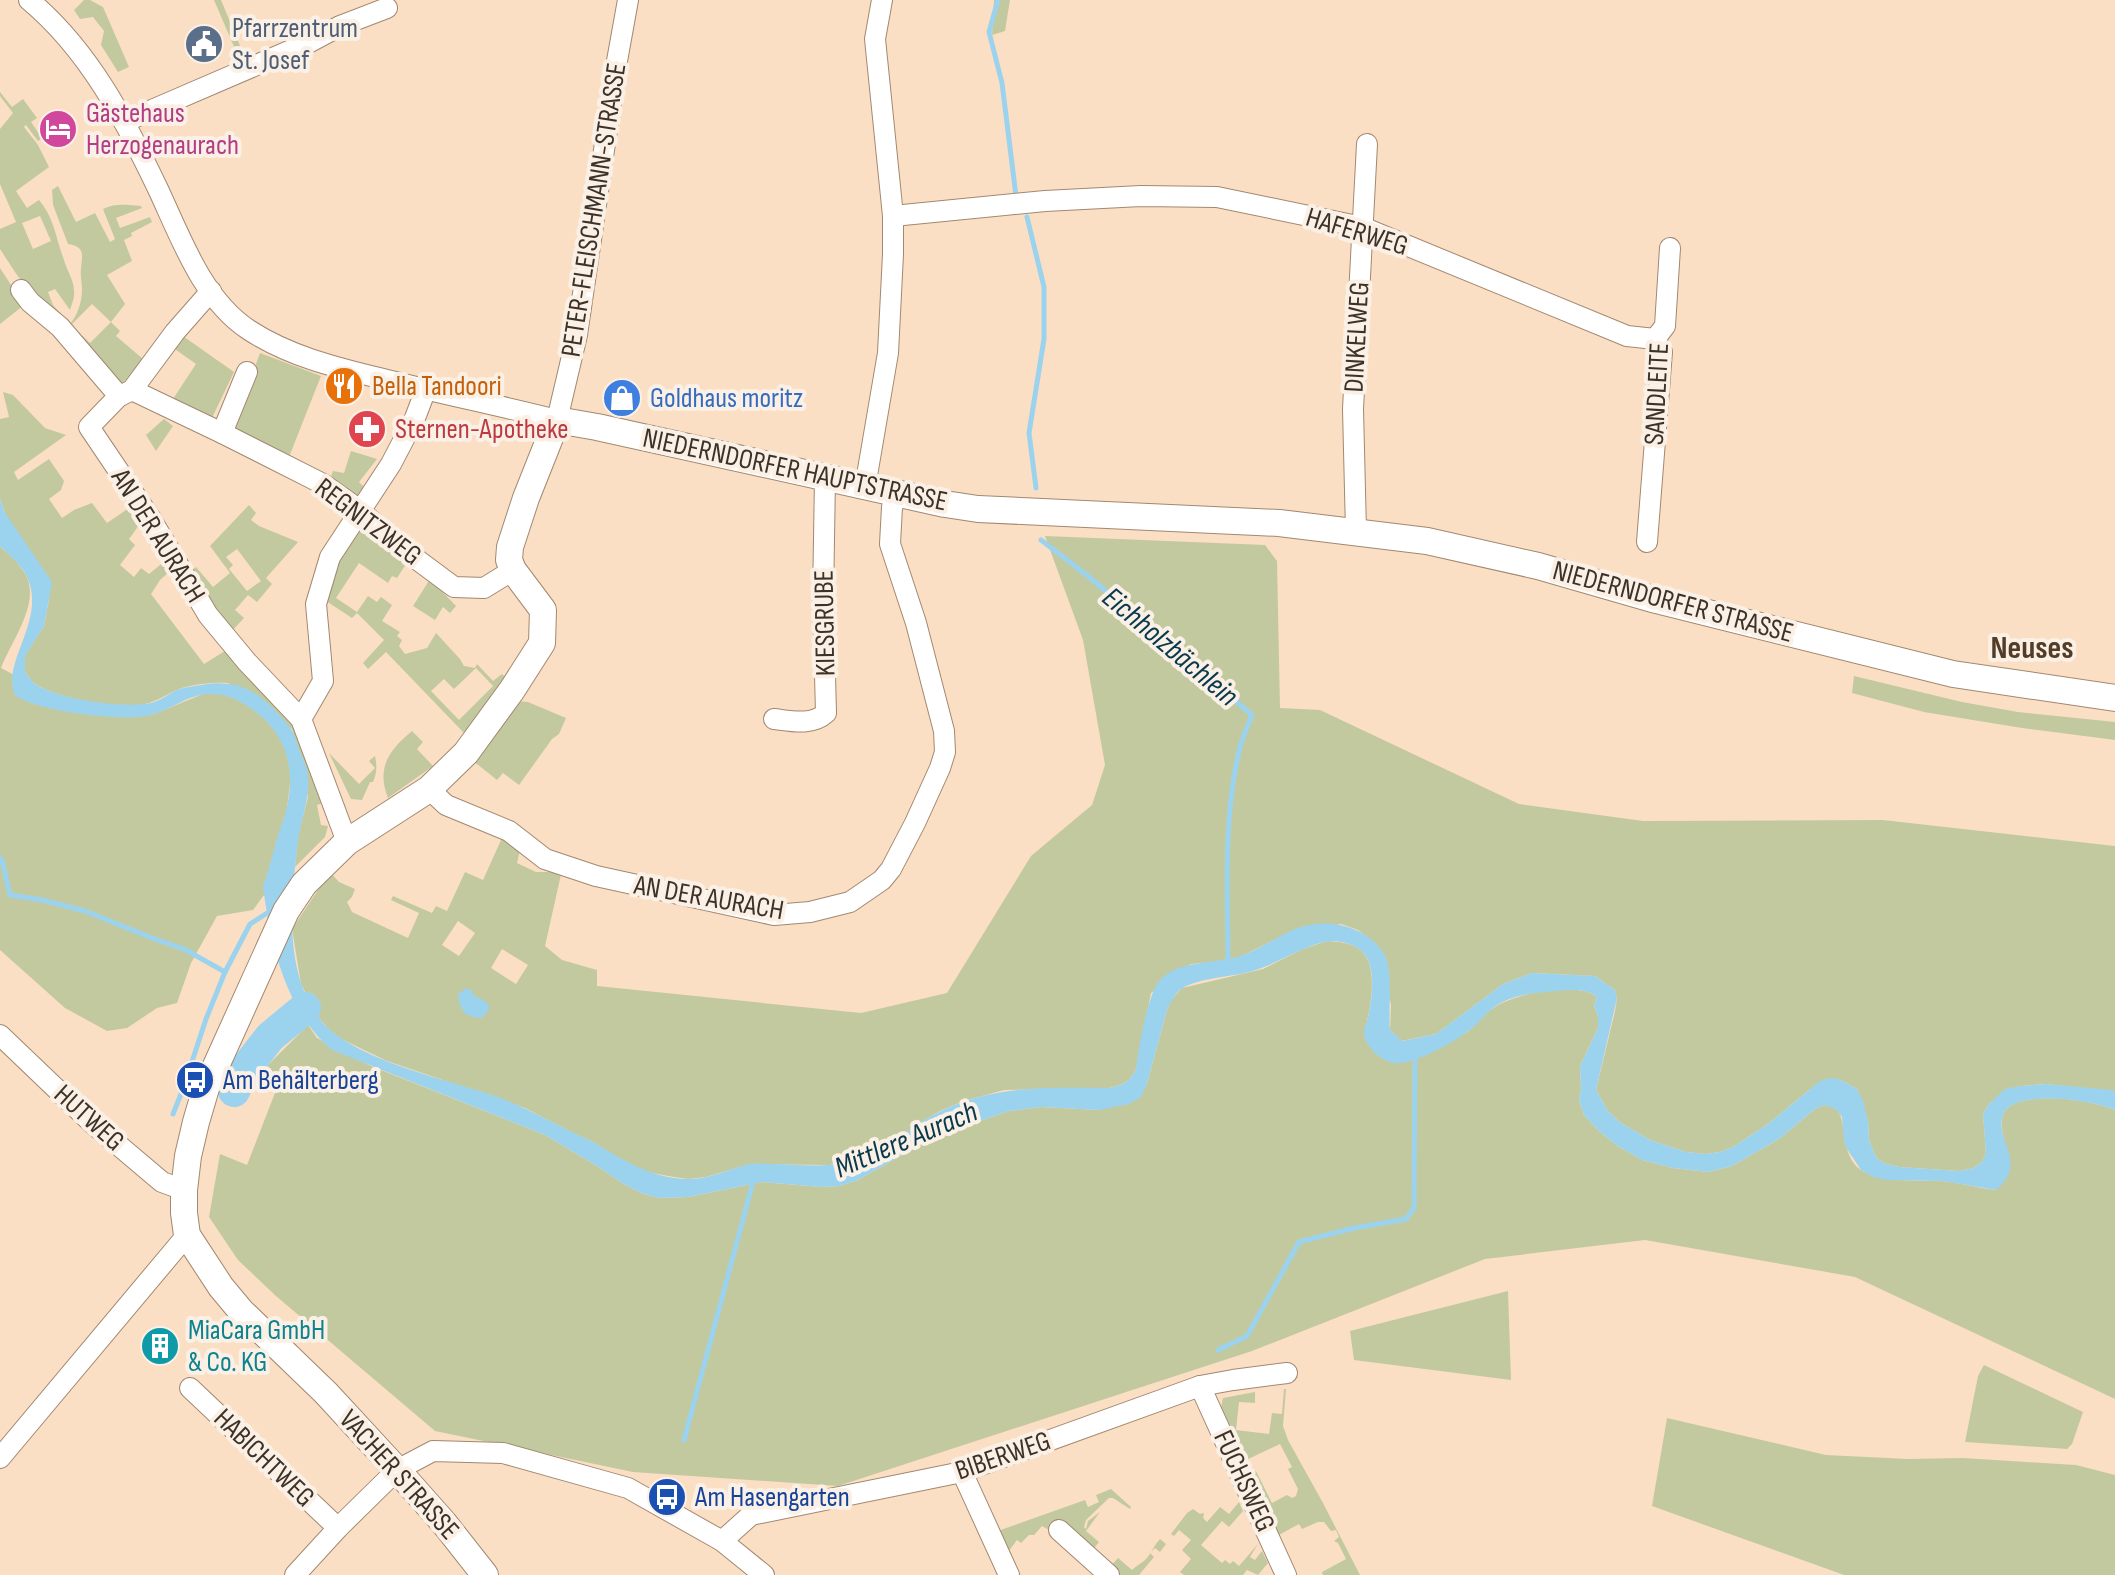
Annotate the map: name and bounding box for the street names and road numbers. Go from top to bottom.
street label: PETER-FLEISCHMANN-STRASSE [554,61,634,359]
street label: HAFERWEG [1302,201,1412,263]
street label: DINKELWEG [1338,281,1376,393]
street label: SANDLEITE [1638,342,1676,446]
street label: NIEDERNDORFER HAUPTSTRASSE [640,422,950,518]
street label: AN DER AURACH [103,462,212,609]
street label: REGNITZWEG [308,471,428,573]
street label: NIEDERNDORFER STRASSE [1549,554,1797,650]
street label: KIESGRUBE [808,570,842,676]
street label: AN DER AURACH [631,868,786,927]
street label: HUTWEG [47,1078,131,1158]
street label: HABICHTWEG [207,1402,321,1514]
street label: VACHER STRASSE [332,1403,466,1547]
street label: BIBERWEG [951,1424,1055,1488]
street label: FUCHSWEG [1206,1425,1282,1537]

